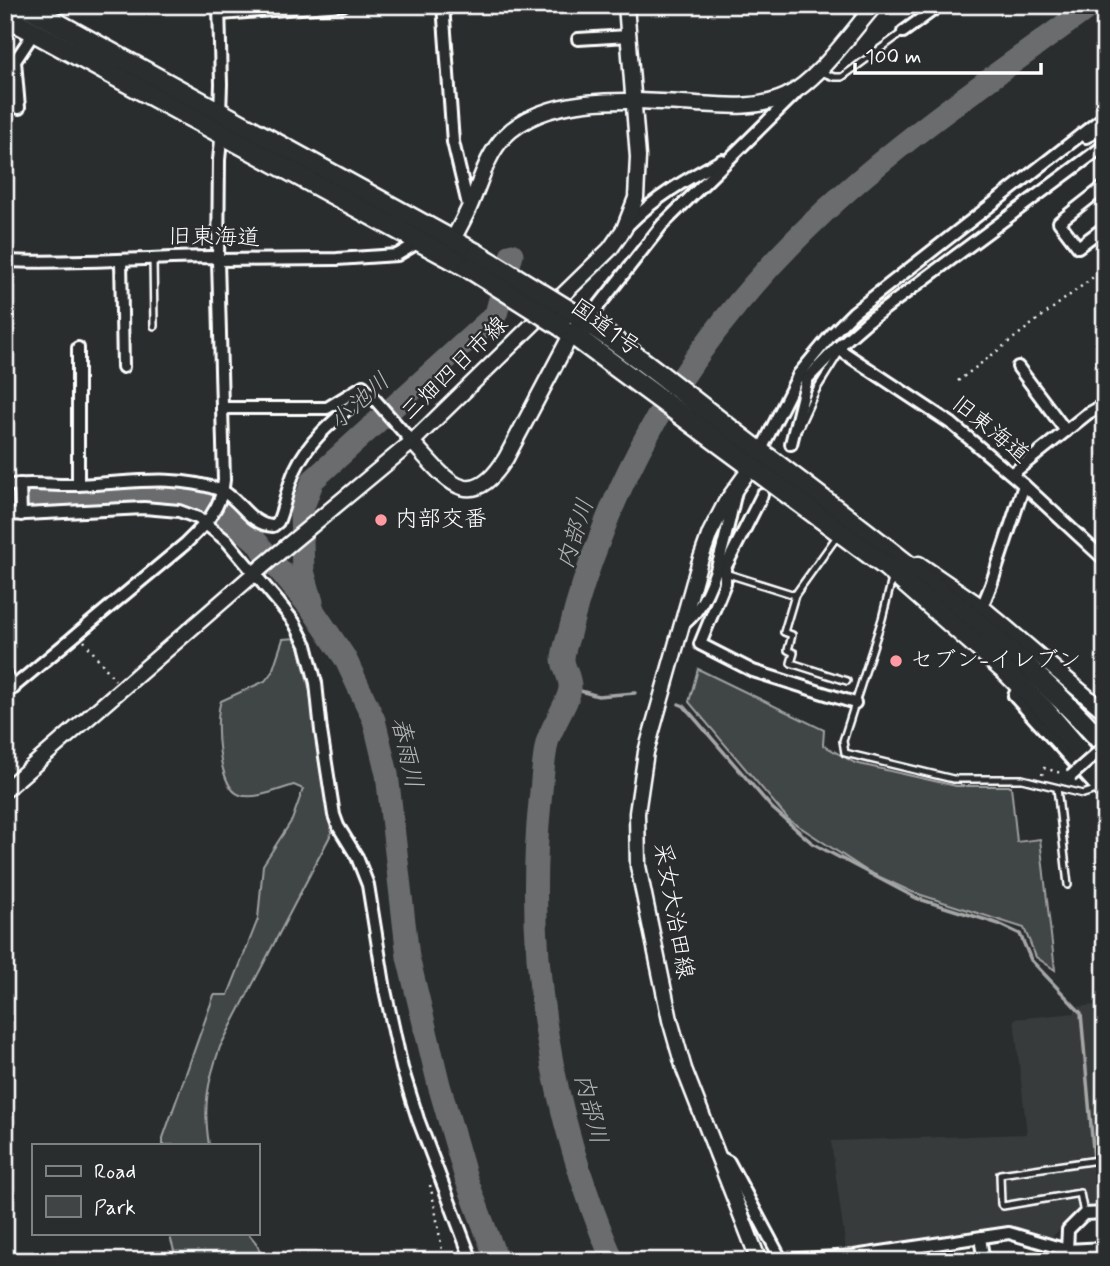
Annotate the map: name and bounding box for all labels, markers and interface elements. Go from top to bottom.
scale bar [855,32,1040,76]
text: 100 m [865,43,921,71]
street label: 旧東海道 [168,222,260,254]
street label: 国道1号 [564,293,646,363]
street label: 三畑四日市線 [395,310,515,428]
water label: 小池川 [323,366,397,438]
street label: 旧東海道 [945,389,1035,471]
water label: 内部川 [550,495,602,573]
place label: 内部交番 [395,505,487,535]
marker: 内部交番 [373,512,389,528]
place label: セブン-イレブン [910,646,1081,676]
marker: セブン-イレブン [888,653,904,669]
water label: 春雨川 [383,715,429,791]
street label: 采女大治田線 [646,840,700,982]
water label: 内部川 [566,1070,614,1148]
legend [32,1144,259,1234]
text: Road [94,1158,136,1186]
text: Park [94,1194,136,1222]

